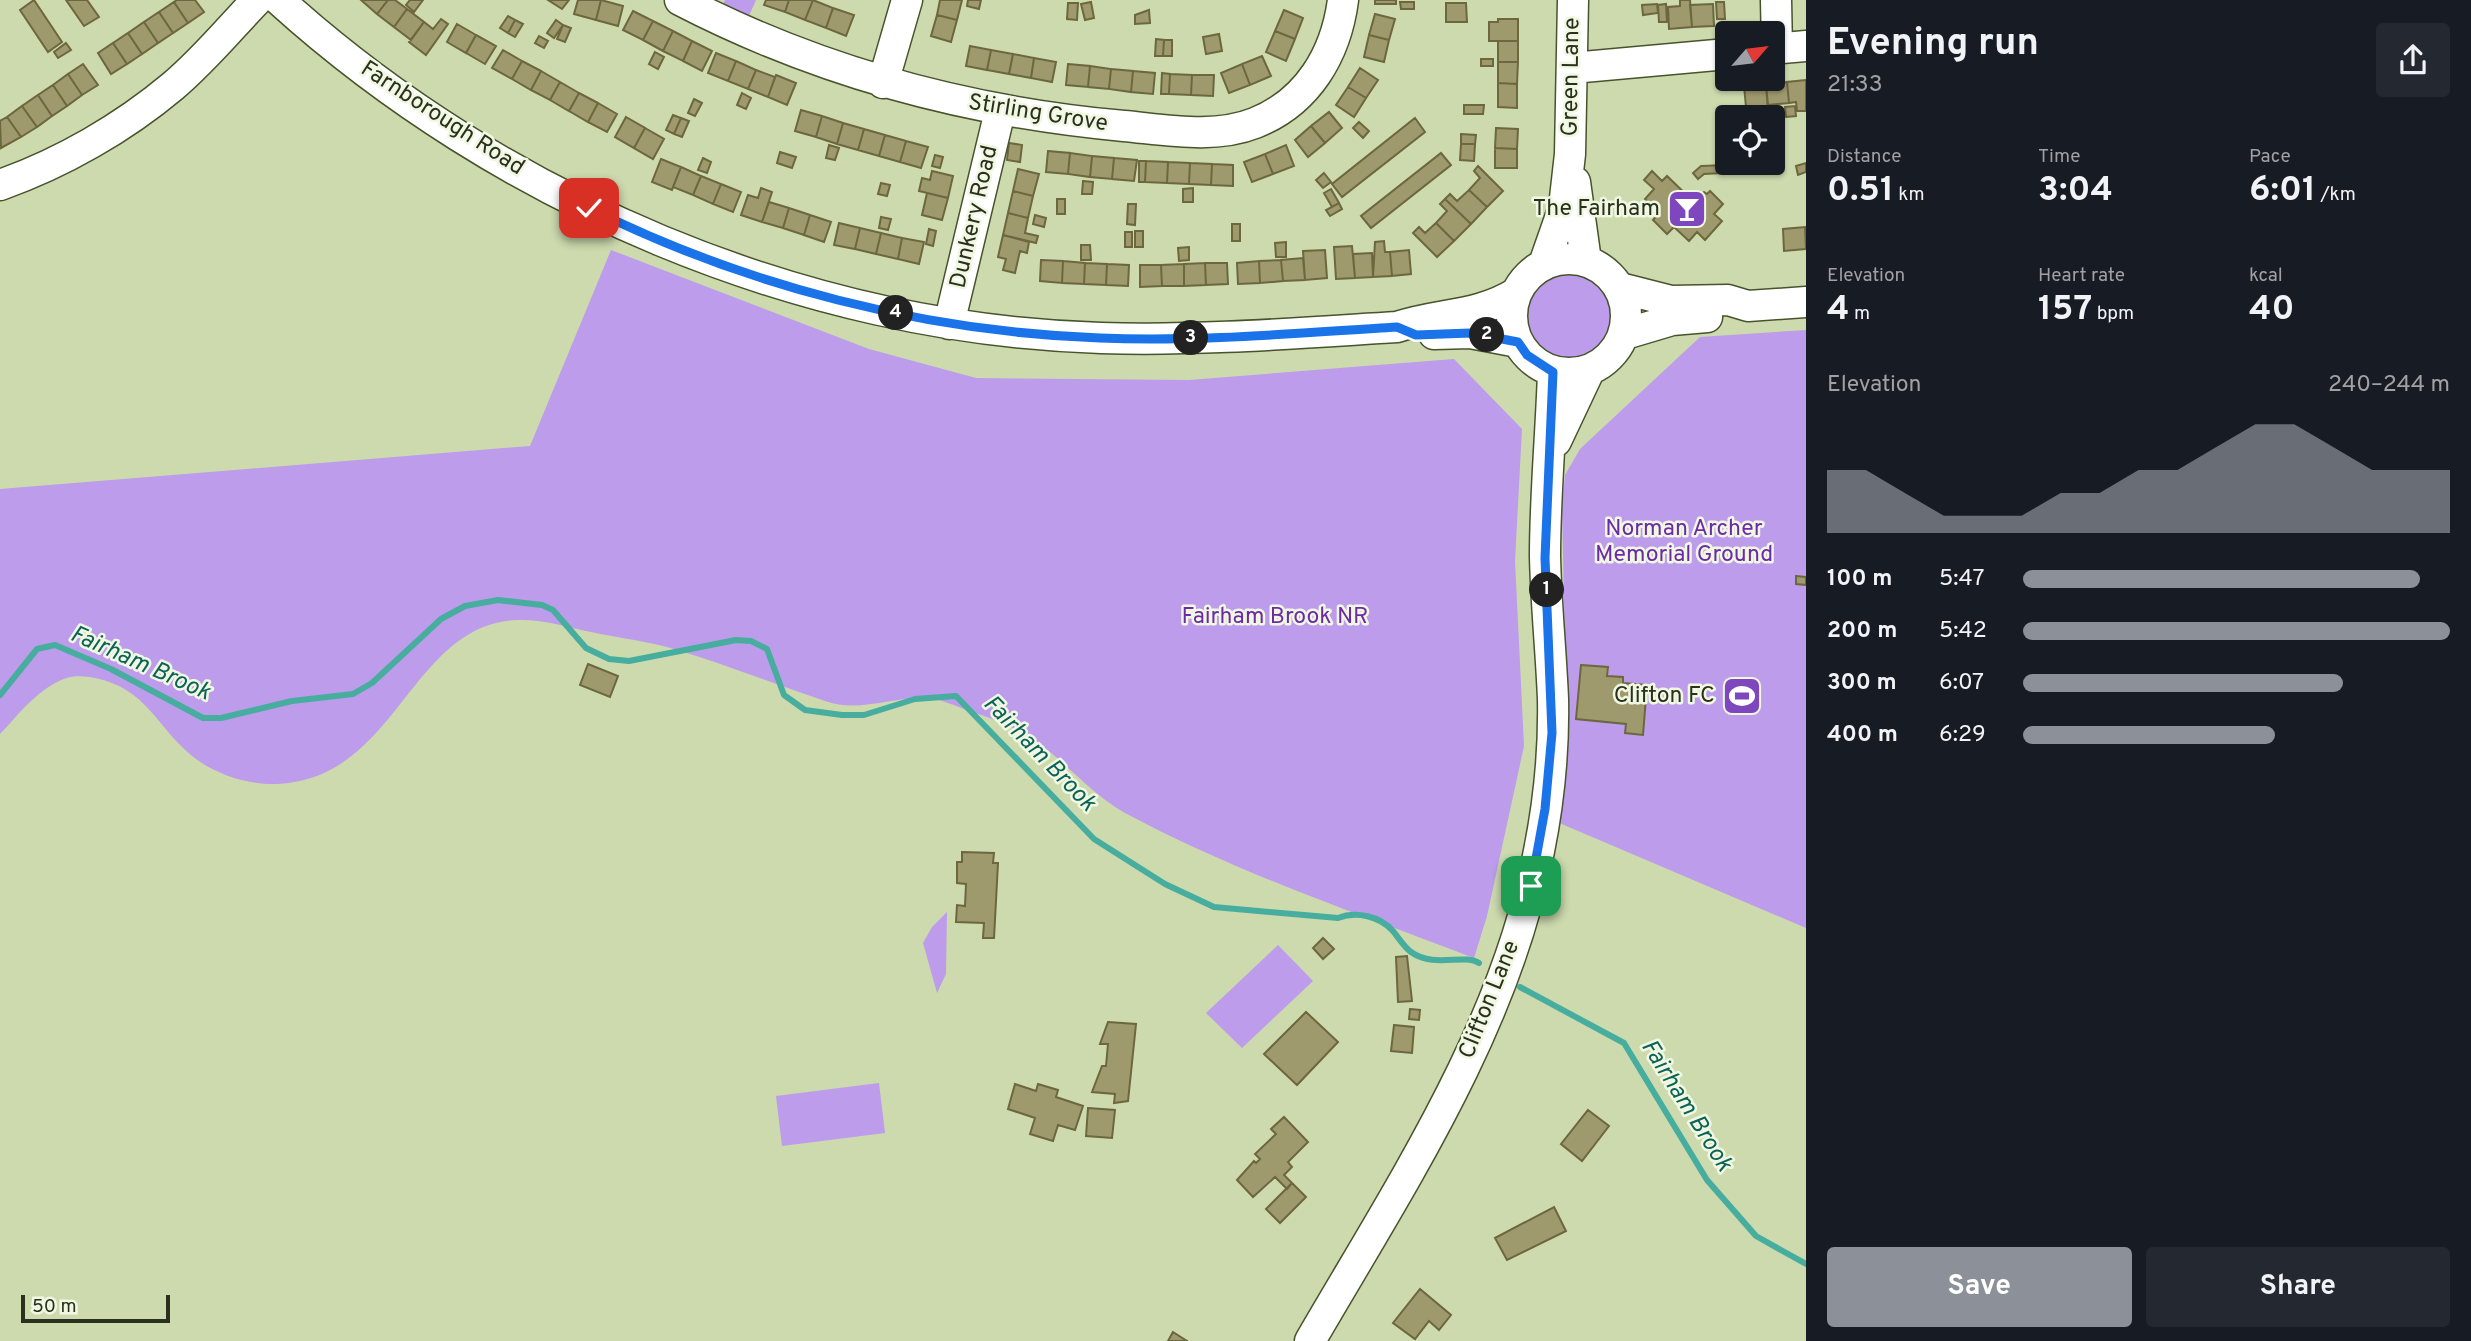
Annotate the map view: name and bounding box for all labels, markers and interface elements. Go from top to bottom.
street label: Green Lane [1556,17,1588,137]
text: Evening run [1827,20,2039,69]
north arrow [1715,21,1785,91]
map controls [1715,21,1785,175]
button: share [2376,23,2450,97]
street label: Farnborough Road [354,55,530,183]
text: 21:33 [1827,71,1883,100]
street label: Stirling Grove [966,89,1110,139]
button: locate [1715,105,1785,175]
street label: Dunkery Road [944,143,1006,291]
text: Distance [1827,145,1902,169]
text: Time [2038,145,2081,169]
text: Pace [2249,145,2291,169]
text: 0.51 [1827,169,1894,213]
text: 3:04 [2038,169,2113,213]
text: 6:01 [2249,169,2316,213]
pin [559,178,619,238]
text: km [1894,183,1925,207]
text: /km [2316,183,2356,207]
bar icon: The Fairham [1666,188,1708,230]
icon: check [570,189,608,227]
place label: The Fairham [1533,195,1660,224]
text: Elevation [1827,264,1905,288]
text: Heart rate [2038,264,2125,288]
text: kcal [2249,264,2283,288]
text: 4 [1827,288,1850,332]
text: 157 [2038,288,2092,332]
text: 40 [2249,288,2295,332]
pin: 4 [878,296,914,330]
text: 4 [889,300,902,324]
text: m [1850,302,1870,326]
text: bpm [2092,302,2134,326]
pin: 2 [1470,318,1504,352]
pin: 3 [1174,320,1208,356]
text: 2 [1481,322,1492,346]
text: 3 [1185,325,1196,349]
text: Elevation [1827,371,1922,400]
text: 240–244 m [2328,371,2450,400]
park label: Norman Archer Memorial Ground [1595,515,1773,570]
text: 100 m [1827,565,1892,594]
text: 5:47 [1939,565,1985,594]
pin: 1 [1530,572,1564,608]
text: 1 [1543,577,1550,601]
park label: Fairham Brook NR [1182,603,1368,632]
text: 200 m [1827,617,1897,646]
text: 5:42 [1939,617,1987,646]
water label: Fairham Brook [65,620,216,709]
text: 300 m [1827,669,1897,698]
text: 6:07 [1939,669,1984,698]
sports icon: Clifton FC [1721,675,1763,717]
place label: Clifton FC [1614,682,1715,711]
water label: Fairham Brook [976,690,1103,819]
text: 400 m [1827,721,1898,750]
text: 6:29 [1939,721,1986,750]
pin [1501,856,1561,916]
icon: arrive [1512,867,1550,905]
street label: Clifton Lane [1453,937,1527,1063]
water label: Fairham Brook [1633,1034,1739,1178]
button: Save [1827,1247,2132,1327]
button: Share [2146,1247,2450,1327]
scale bar [21,1292,170,1324]
text: 50 m [32,1295,77,1319]

